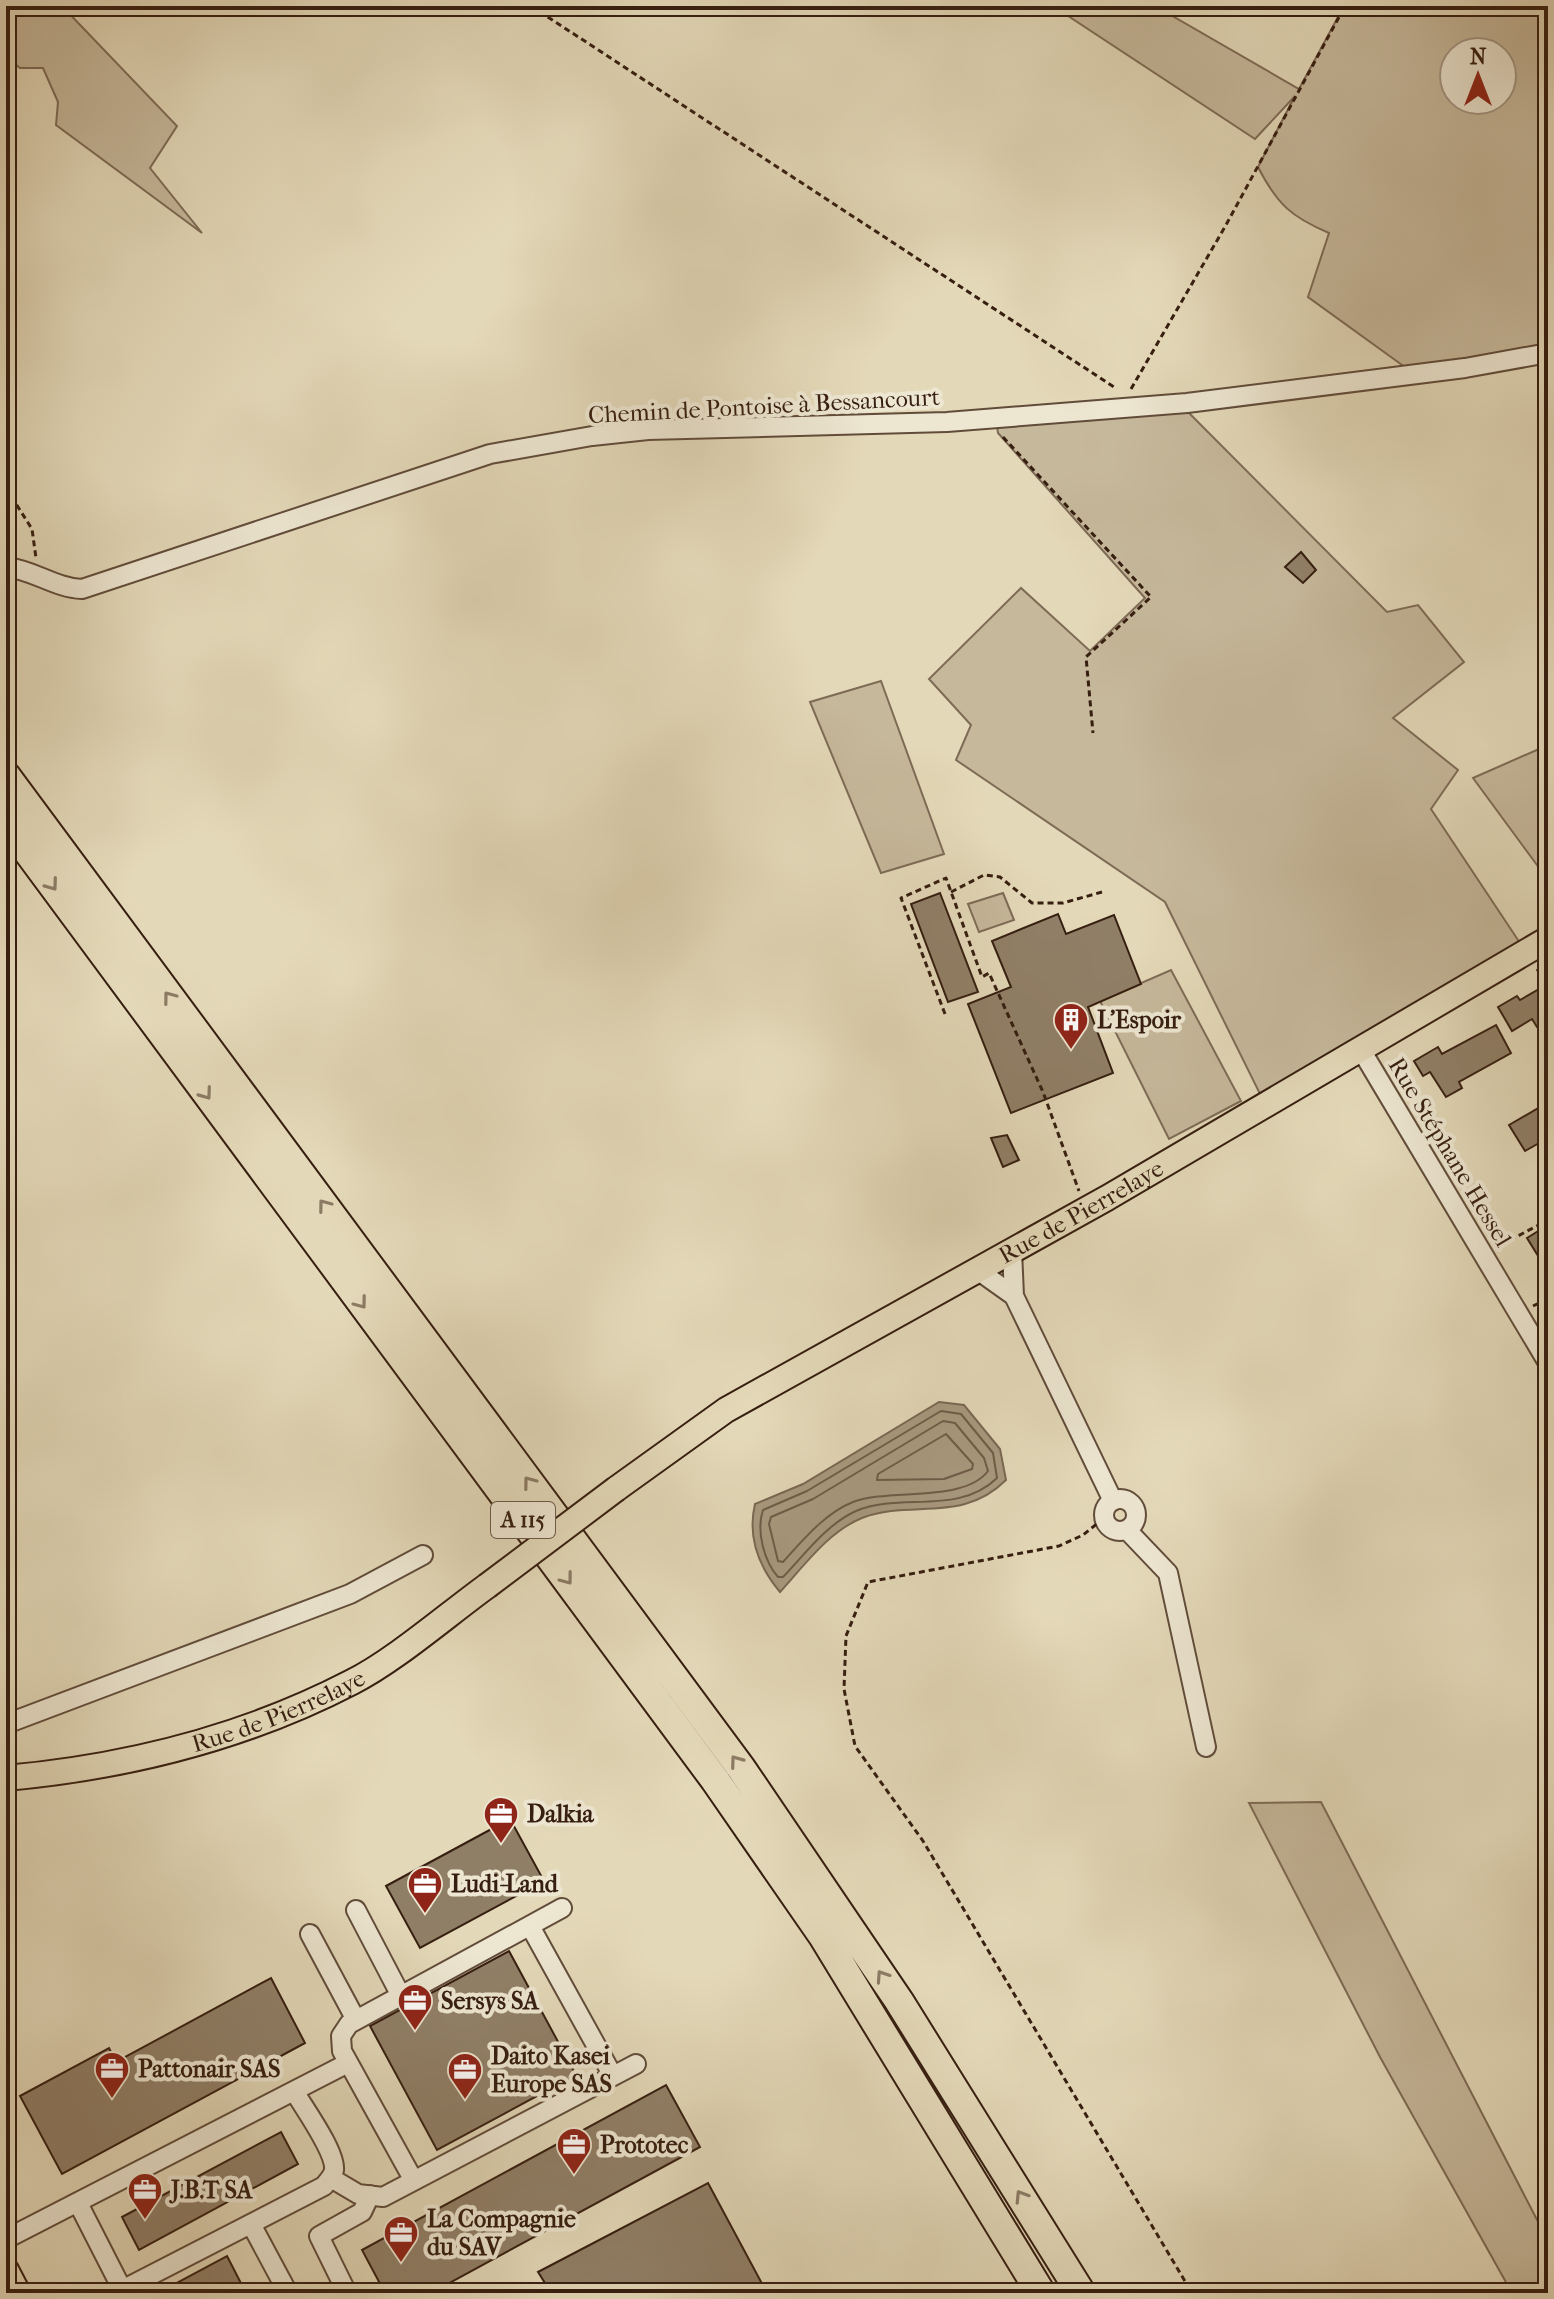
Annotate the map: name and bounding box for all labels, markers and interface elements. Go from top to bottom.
north arrow [1438,36,1518,116]
text: N [1470,44,1487,70]
street label: Chemin de Pontoise à Bessancourt [587,383,941,429]
one-way arrow [42,876,57,891]
one-way arrow [165,991,179,1005]
building icon: L'Espoir [1052,1001,1090,1051]
place label: L'Espoir [1097,1006,1182,1034]
street label: Rue Stéphane Hessel [1383,1053,1518,1252]
one-way arrow [197,1086,211,1100]
street label: Rue de Pierrelaye [994,1154,1168,1269]
one-way arrow [320,1200,334,1214]
one-way arrow [352,1294,366,1309]
one-way arrow [525,1476,539,1490]
road number: A 115 [491,1502,555,1538]
one-way arrow [557,1570,571,1585]
street label: Rue de Pierrelaye [189,1664,370,1758]
one-way arrow [731,1755,746,1770]
office icon: Dalkia [482,1795,520,1845]
place label: Dalkia [527,1800,595,1828]
office icon: Ludi-Land [406,1865,444,1915]
place label: Ludi-Land [451,1870,559,1898]
one-way arrow [877,1971,892,1985]
office icon: Sersys SA [396,1982,434,2032]
place label: Sersys SA [441,1987,540,2015]
place label: Daito Kasei Europe SAS [491,2042,612,2098]
office icon: Pattonair SAS [93,2050,131,2100]
office icon: Daito Kasei Europe SAS [446,2051,484,2101]
place label: Pattonair SAS [138,2055,280,2083]
office icon: Prototec [555,2126,593,2176]
place label: Prototec [600,2131,689,2159]
office icon: J.B.T SA [126,2171,164,2221]
place label: J.B.T SA [169,2176,254,2204]
one-way arrow [1016,2190,1031,2205]
place label: La Compagnie du SAV [427,2205,576,2261]
office icon: La Compagnie du SAV [382,2214,420,2264]

